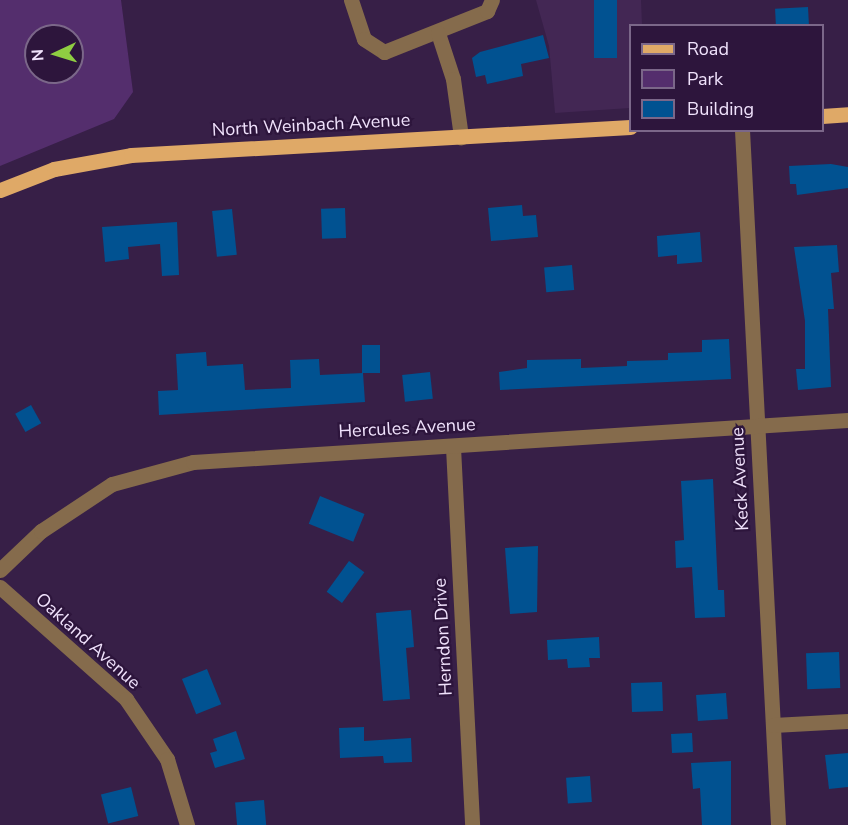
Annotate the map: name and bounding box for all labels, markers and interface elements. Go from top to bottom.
north arrow [24,24,84,84]
legend [629,24,824,132]
text: Road [687,37,729,61]
text: N [27,48,49,62]
text: Park [687,67,723,91]
text: Building [687,97,754,121]
street label: North Weinbach Avenue [211,109,411,141]
street label: Hercules Avenue [338,414,476,442]
street label: Keck Avenue [726,427,754,531]
street label: Herndon Drive [429,578,457,696]
street label: Oakland Avenue [31,588,145,694]

